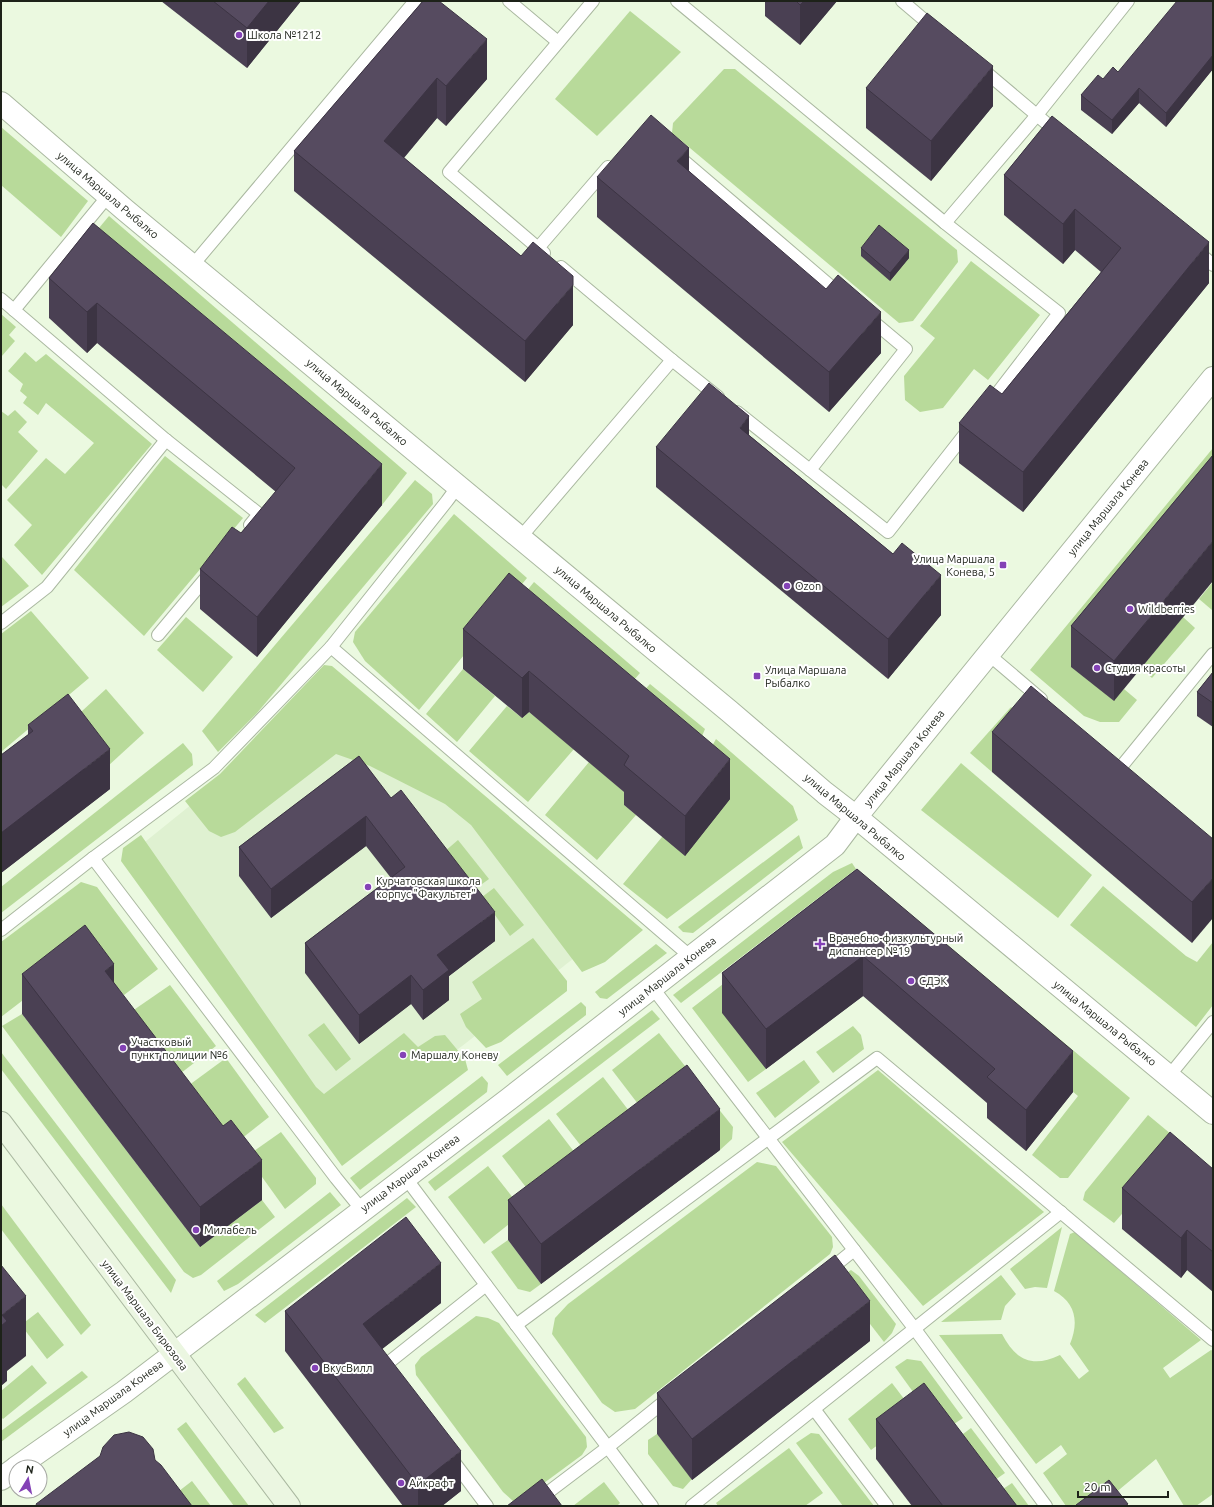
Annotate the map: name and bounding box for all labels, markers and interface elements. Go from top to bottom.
place label: Школа №1212 [247,29,321,41]
marker: Школа №1212 [234,30,244,40]
street label: улица Маршала Рыбалко [55,149,161,241]
street label: улица Маршала Рыбалко [304,356,410,448]
street label: улица Маршала Конева [1065,456,1151,558]
place label: Улица Маршала Конева, 5 [914,553,995,578]
marker: Улица Маршала Конева, 5 [998,560,1008,570]
street label: улица Маршала Рыбалко [553,563,659,655]
place label: Ozon [795,580,821,592]
marker: Ozon [782,581,792,591]
place label: Wildberries [1138,603,1195,615]
marker: Wildberries [1125,604,1135,614]
place label: Студия красоты [1105,662,1186,674]
marker: Студия красоты [1092,663,1102,673]
place label: Улица Маршала Рыбалко [765,664,846,689]
marker: Улица Маршала Рыбалко [752,671,762,681]
street label: улица Маршала Конева [861,707,947,809]
street label: улица Маршала Рыбалко [802,771,908,863]
place label: Курчатовская школа корпус "Факультет" [376,875,481,900]
marker: Курчатовская школа корпус "Факультет" [363,882,373,892]
place label: Врачебно-физкультурный диспансер №19 [829,932,963,957]
street label: улица Маршала Конева [616,934,718,1018]
marker: Врачебно-физкультурный диспансер №19 [814,938,826,950]
place label: СДЭК [919,975,947,987]
marker: СДЭК [906,976,916,986]
street label: улица Маршала Рыбалко [1051,978,1159,1068]
place label: Участковый пункт полиции №6 [131,1036,228,1061]
marker: Участковый пункт полиции №6 [118,1043,128,1053]
place label: Маршалу Коневу [411,1049,499,1061]
marker: Маршалу Коневу [398,1050,408,1060]
street label: улица Маршала Конева [358,1132,462,1214]
place label: Милабель [204,1224,257,1236]
marker: Милабель [191,1225,201,1235]
street label: улица Маршала Бирюзова [100,1257,190,1373]
street label: улица Маршала Конева [61,1358,165,1438]
place label: ВкусВилл [323,1362,372,1374]
marker: ВкусВилл [310,1363,320,1373]
north arrow [8,1459,48,1499]
text: N [25,1463,35,1476]
scale bar [1078,1473,1168,1499]
place label: Айкрафт [409,1477,454,1489]
marker: Айкрафт [396,1478,406,1488]
text: 20 m [1084,1480,1111,1493]

